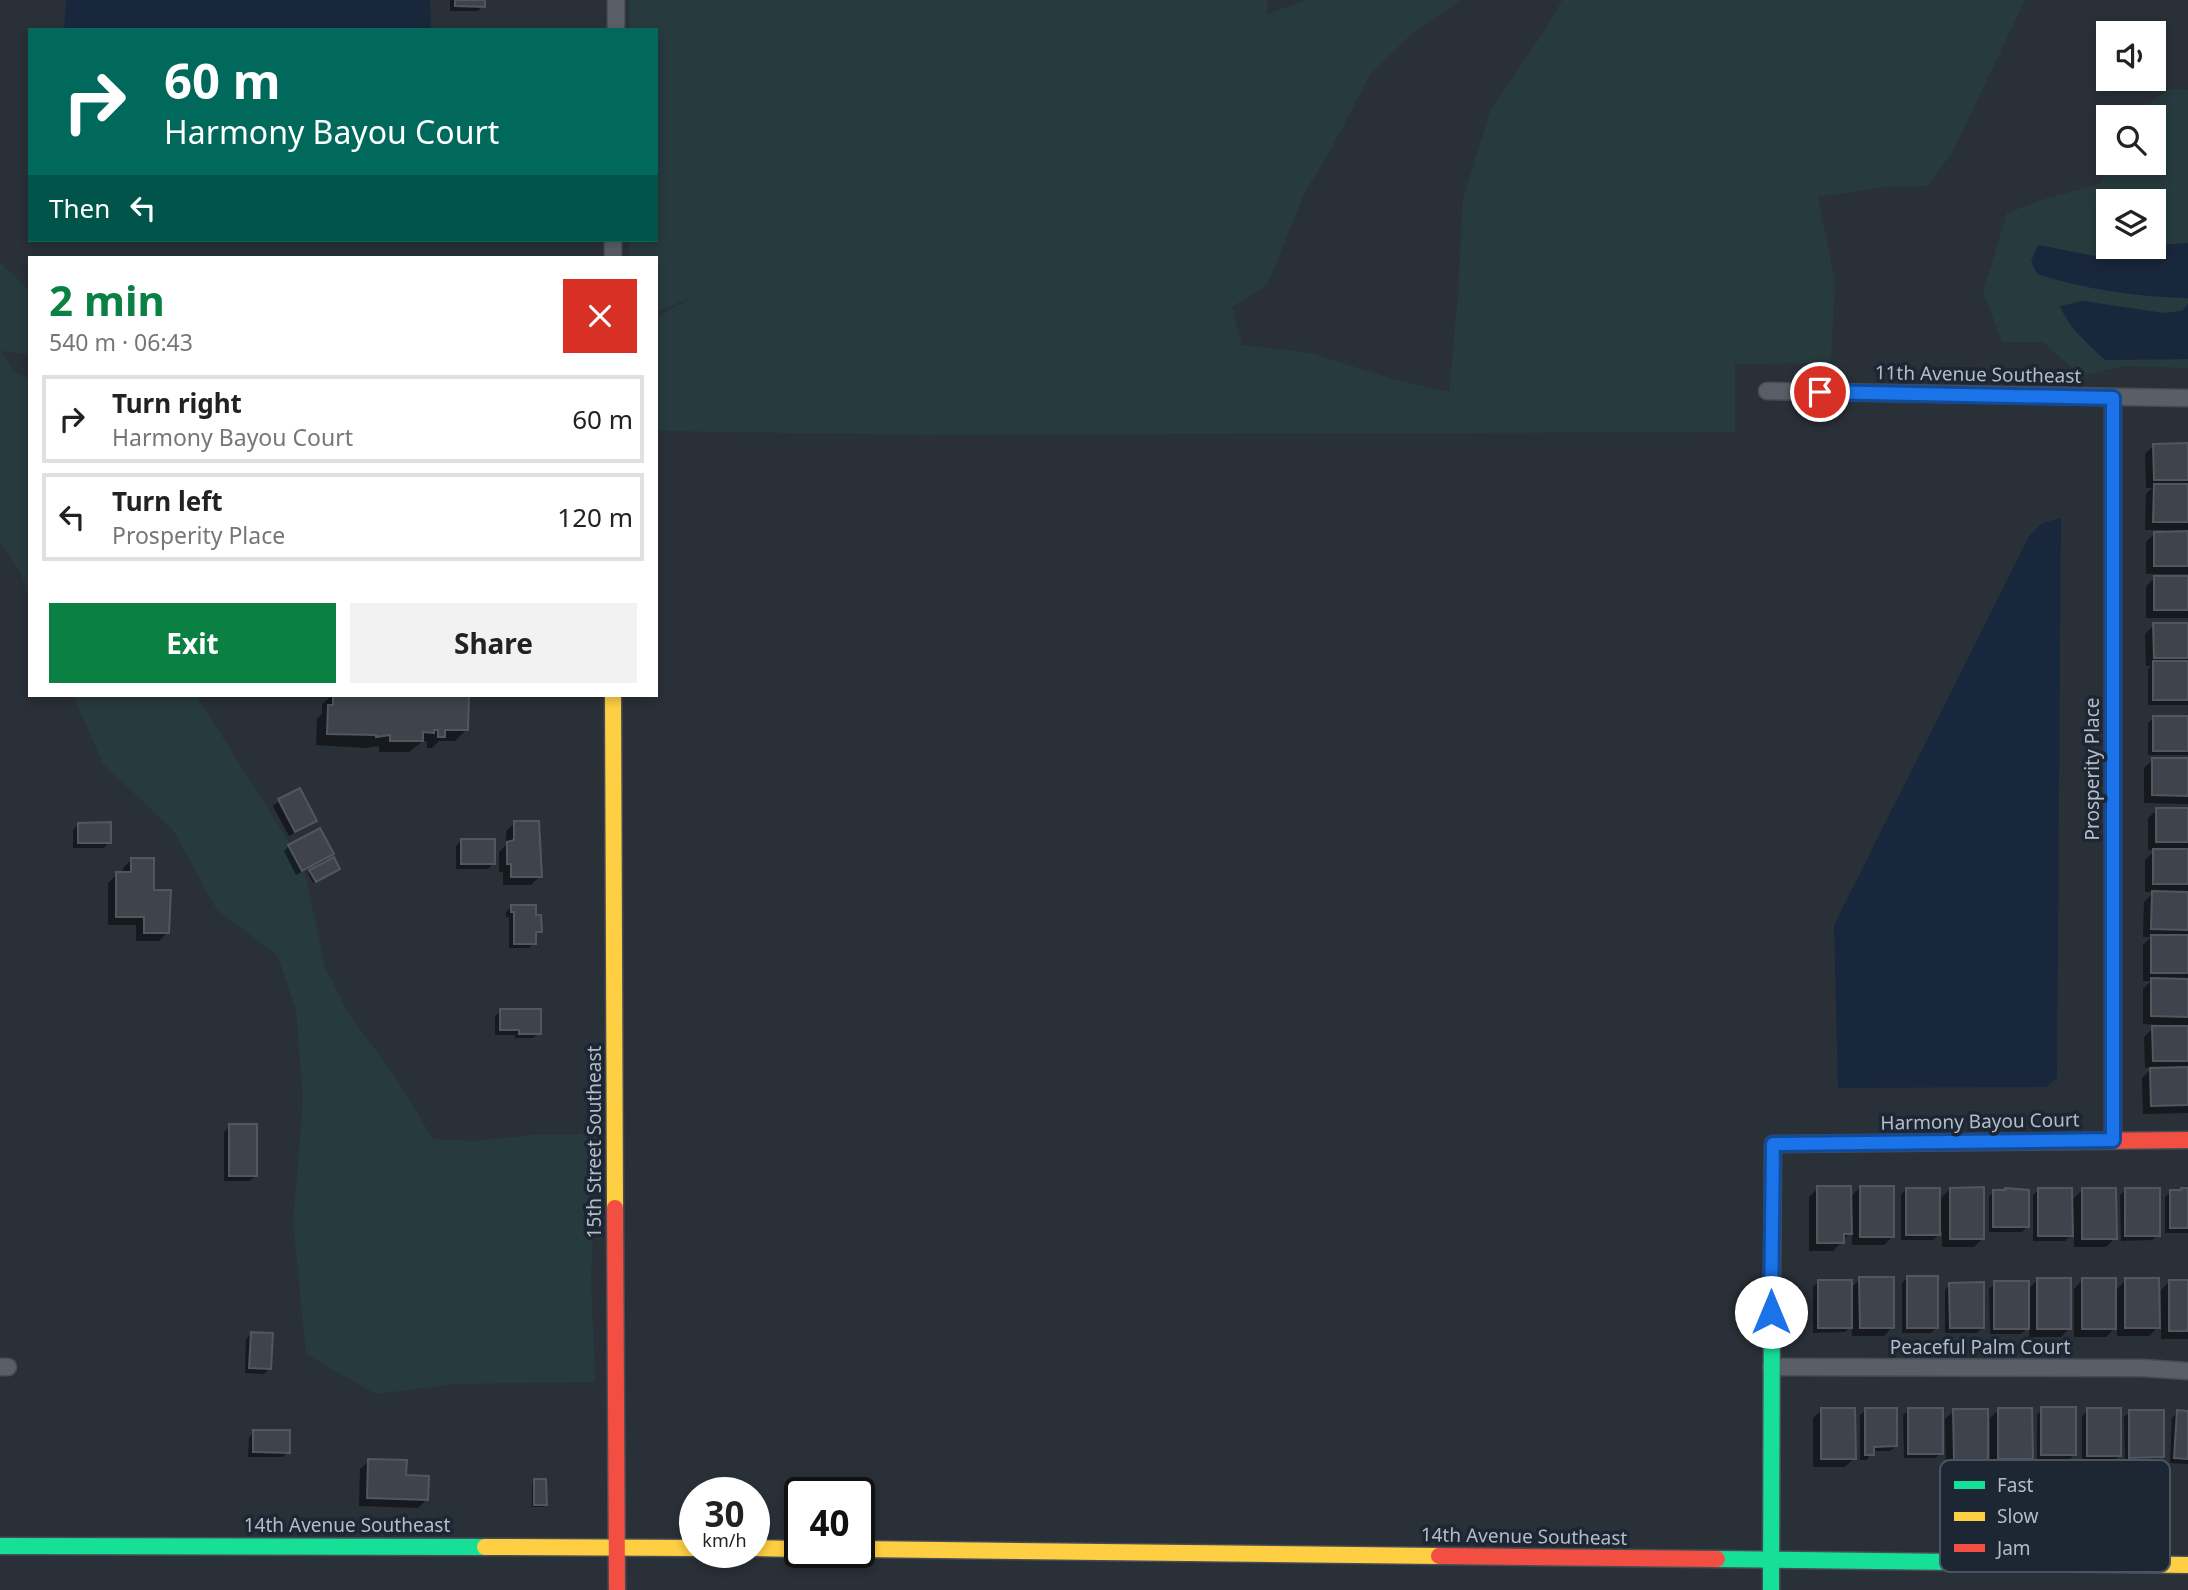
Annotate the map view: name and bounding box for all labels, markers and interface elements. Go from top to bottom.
map controls [2096,21,2166,259]
button: sound [2096,21,2166,91]
text: 60 m [164,47,281,113]
icon: right [49,56,140,147]
button: search [2096,105,2166,175]
text: Harmony Bayou Court [164,110,499,153]
icon: left [124,189,162,227]
button: layers [2096,189,2166,259]
text: Then [49,190,110,226]
text: 2 min [49,271,165,328]
button: close [563,279,637,353]
text: 540 m · 06:43 [49,326,193,358]
street label: 11th Avenue Southeast [1875,359,2082,389]
pin [1790,362,1850,422]
icon: arrive [1801,373,1839,411]
text: Turn right [112,385,242,421]
icon: right [53,400,91,438]
text: 60 m [572,401,633,437]
text: Harmony Bayou Court [112,421,353,453]
text: Turn left [112,483,223,519]
icon: left [53,498,91,536]
text: 120 m [557,499,633,535]
text: Prosperity Place [112,519,285,551]
button: Exit [49,603,336,683]
button: Share [350,603,637,683]
street label: Prosperity Place [2079,697,2105,841]
street label: 15th Street Southeast [581,1045,607,1238]
street label: Harmony Bayou Court [1880,1106,2080,1136]
position arrow [1734,1275,1808,1349]
street label: Peaceful Palm Court [1890,1334,2070,1360]
legend [1940,1460,2170,1572]
text: Fast [1997,1472,2034,1498]
speed limit sign: 40 [784,1477,875,1568]
text: 30 [704,1490,745,1537]
text: Slow [1997,1503,2038,1529]
street label: 14th Avenue Southeast [244,1512,450,1538]
street label: 14th Avenue Southeast [1421,1521,1628,1551]
text: km/h [702,1528,747,1552]
text: Jam [1995,1535,2031,1561]

